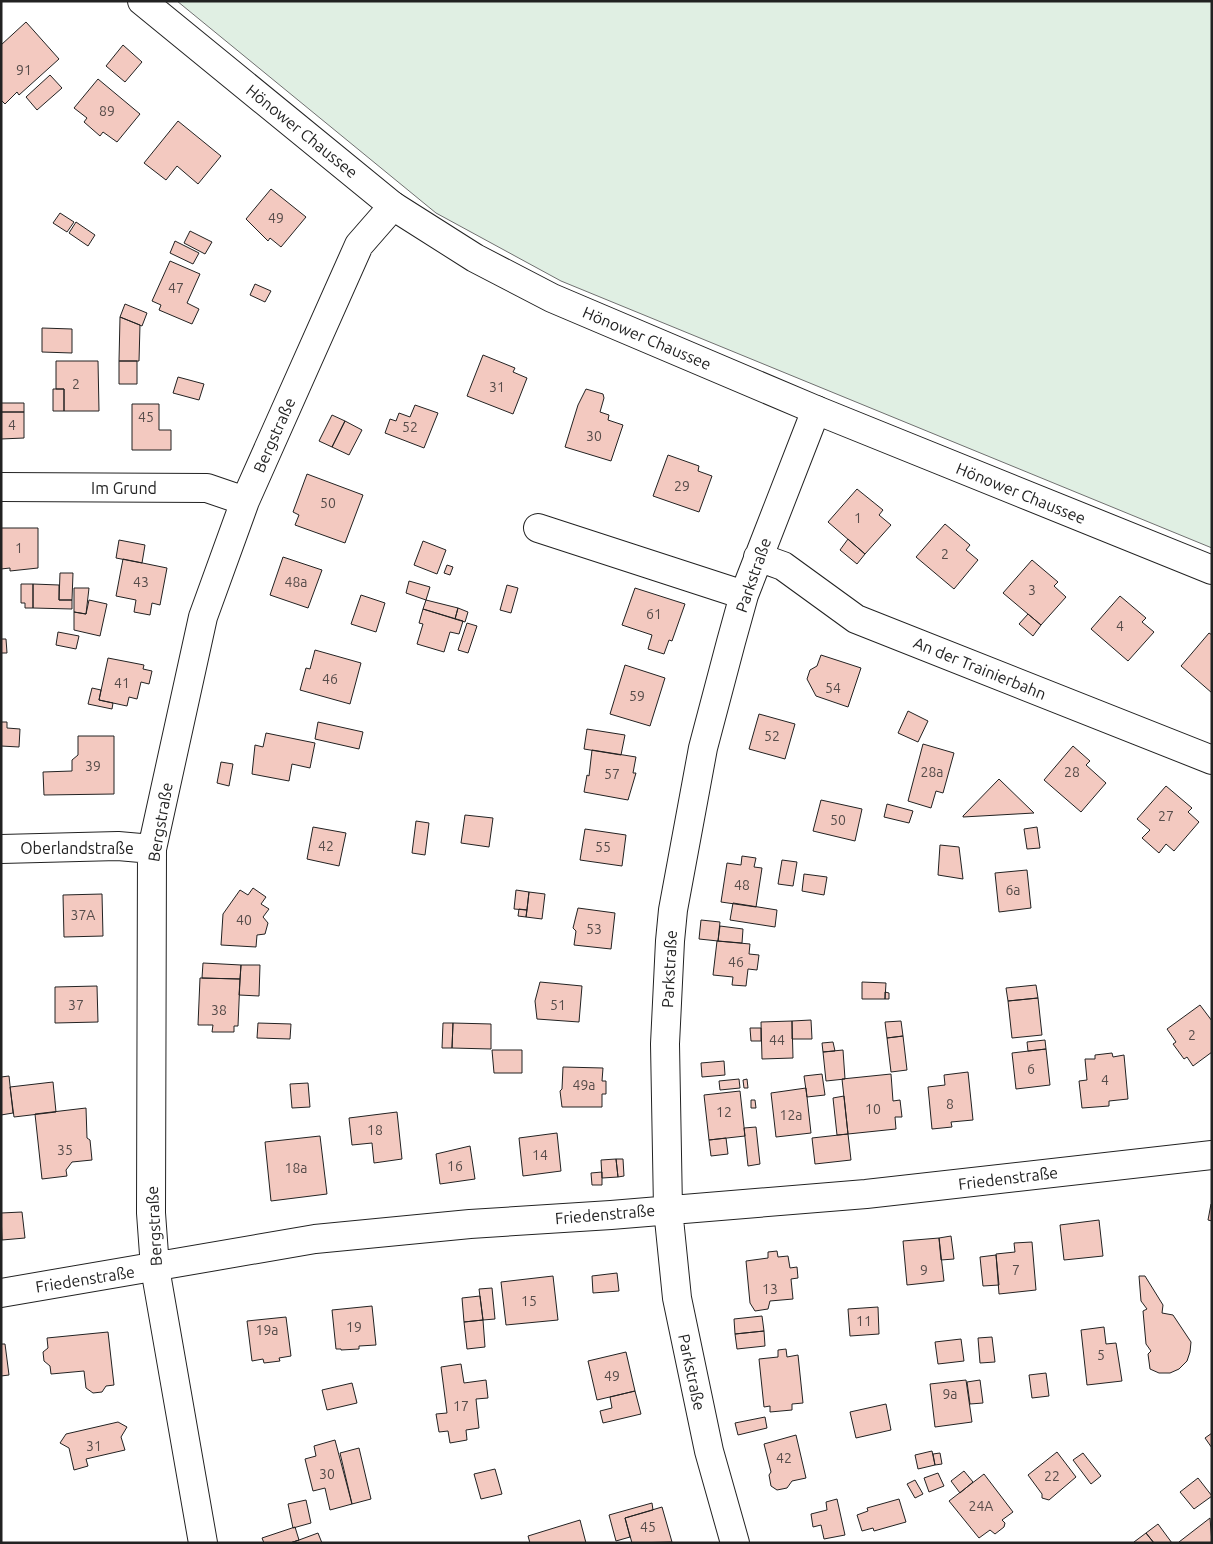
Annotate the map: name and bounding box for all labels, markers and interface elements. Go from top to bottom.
house number: 91 [16,62,32,78]
street label: Hönower Chaussee [243,81,361,181]
house number: 89 [99,103,115,119]
house number: 49 [268,210,284,226]
house number: 47 [168,280,184,296]
street label: Hönower Chaussee [580,303,714,373]
house number: 2 [72,376,80,392]
house number: 31 [489,379,505,395]
street label: Bergstraße [249,395,299,475]
house number: 45 [138,409,154,425]
house number: 4 [8,417,16,433]
house number: 52 [402,419,418,435]
house number: 30 [586,428,602,444]
street label: Hönower Chaussee [954,459,1088,527]
house number: 29 [674,478,690,494]
street label: Im Grund [91,479,157,497]
house number: 50 [320,495,336,511]
house number: 1 [854,510,862,526]
street label: Parkstraße [732,535,774,615]
house number: 1 [15,540,23,556]
house number: 2 [941,546,949,562]
house number: 43 [133,574,149,590]
house number: 48a [285,574,308,590]
house number: 3 [1028,582,1036,598]
house number: 61 [646,606,662,622]
house number: 4 [1116,618,1124,634]
street label: An der Trainierbahn [911,633,1049,703]
house number: 46 [322,671,338,687]
house number: 41 [114,675,130,691]
house number: 54 [825,680,841,696]
house number: 59 [629,688,645,704]
house number: 52 [764,728,780,744]
house number: 39 [85,758,101,774]
house number: 28a [921,764,944,780]
house number: 28 [1064,764,1080,780]
house number: 57 [604,766,620,782]
street label: Bergstraße [144,781,176,863]
house number: 27 [1158,808,1174,824]
house number: 50 [830,812,846,828]
house number: 42 [318,838,334,854]
street label: Oberlandstraße [20,839,134,857]
house number: 55 [595,839,611,855]
house number: 48 [734,877,750,893]
house number: 6a [1005,882,1021,898]
house number: 37A [71,907,95,923]
house number: 40 [236,912,252,928]
house number: 53 [586,921,602,937]
street label: Parkstraße [658,930,680,1008]
house number: 46 [728,954,744,970]
house number: 37 [68,997,84,1013]
house number: 51 [550,997,566,1013]
house number: 38 [211,1002,227,1018]
house number: 2 [1188,1027,1196,1043]
house number: 44 [769,1032,785,1048]
house number: 6 [1027,1061,1035,1077]
house number: 4 [1101,1072,1109,1088]
house number: 49a [573,1077,596,1093]
house number: 8 [946,1096,954,1112]
house number: 10 [865,1101,881,1117]
house number: 12 [716,1104,732,1120]
house number: 12a [780,1107,803,1123]
house number: 18 [367,1122,383,1138]
house number: 35 [57,1142,73,1158]
house number: 14 [532,1147,548,1163]
house number: 16 [447,1158,463,1174]
house number: 18a [285,1160,308,1176]
street label: Friedenstraße [957,1163,1059,1193]
street label: Bergstraße [143,1185,165,1267]
street label: Friedenstraße [554,1201,656,1227]
street label: Friedenstraße [34,1262,136,1296]
house number: 9 [920,1262,928,1278]
house number: 7 [1012,1262,1020,1278]
house number: 13 [762,1281,778,1297]
house number: 15 [521,1293,537,1309]
house number: 11 [856,1313,872,1329]
house number: 19 [346,1319,362,1335]
house number: 19a [256,1322,279,1338]
street label: Parkstraße [675,1332,709,1412]
house number: 5 [1097,1347,1105,1363]
house number: 49 [604,1368,620,1384]
house number: 9a [942,1386,958,1402]
house number: 17 [453,1398,469,1414]
house number: 31 [86,1438,102,1454]
house number: 42 [776,1450,792,1466]
house number: 30 [319,1466,335,1482]
house number: 22 [1044,1468,1060,1484]
house number: 24A [969,1498,993,1514]
house number: 45 [640,1519,656,1535]

